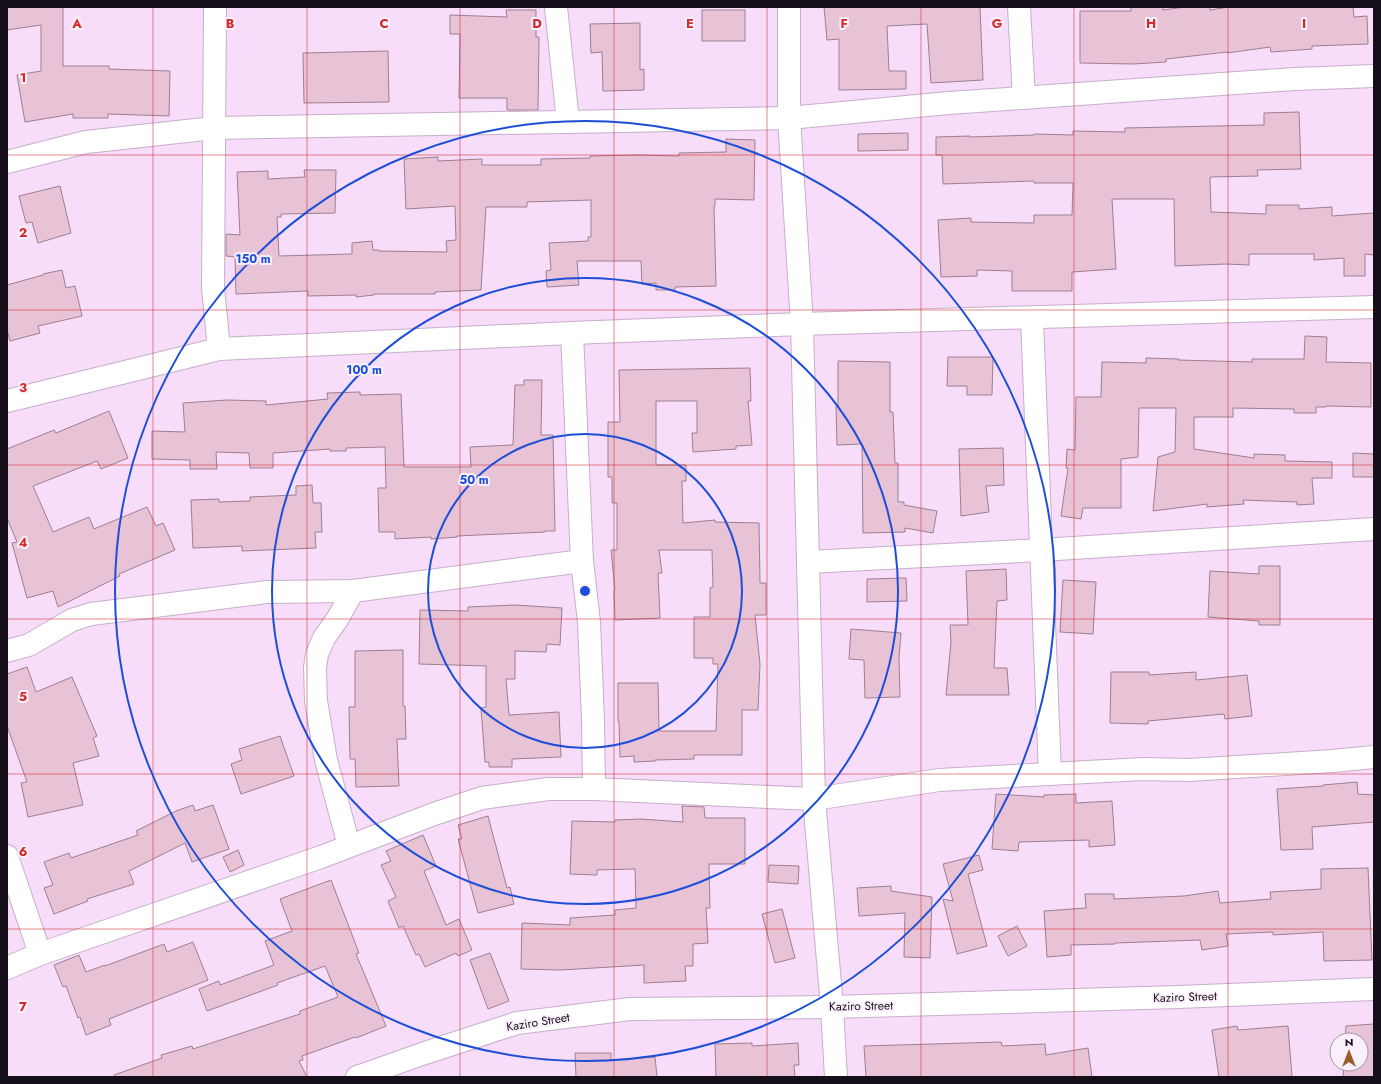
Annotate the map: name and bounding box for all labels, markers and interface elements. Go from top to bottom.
text: A [71,14,82,33]
text: B [226,14,235,33]
text: C [379,14,389,33]
text: D [532,14,542,33]
text: E [686,14,694,33]
text: F [840,14,848,33]
text: G [992,14,1003,33]
text: H [1146,14,1156,33]
text: I [1302,14,1306,33]
text: 1 [20,68,26,87]
text: 2 [19,223,27,242]
text: 150 m [235,250,271,268]
text: 100 m [346,361,382,379]
text: 3 [19,378,27,397]
text: 50 m [459,471,489,489]
text: 4 [18,533,28,552]
centre of rings [578,584,592,598]
text: 5 [19,687,27,706]
text: 6 [19,842,28,861]
street label: Kaziro Street [1153,987,1217,1007]
street label: Kaziro Street [829,996,893,1016]
text: 7 [19,997,27,1016]
street label: Kaziro Street [505,1008,571,1036]
north arrow [1329,1032,1369,1072]
text: N [1345,1034,1353,1050]

